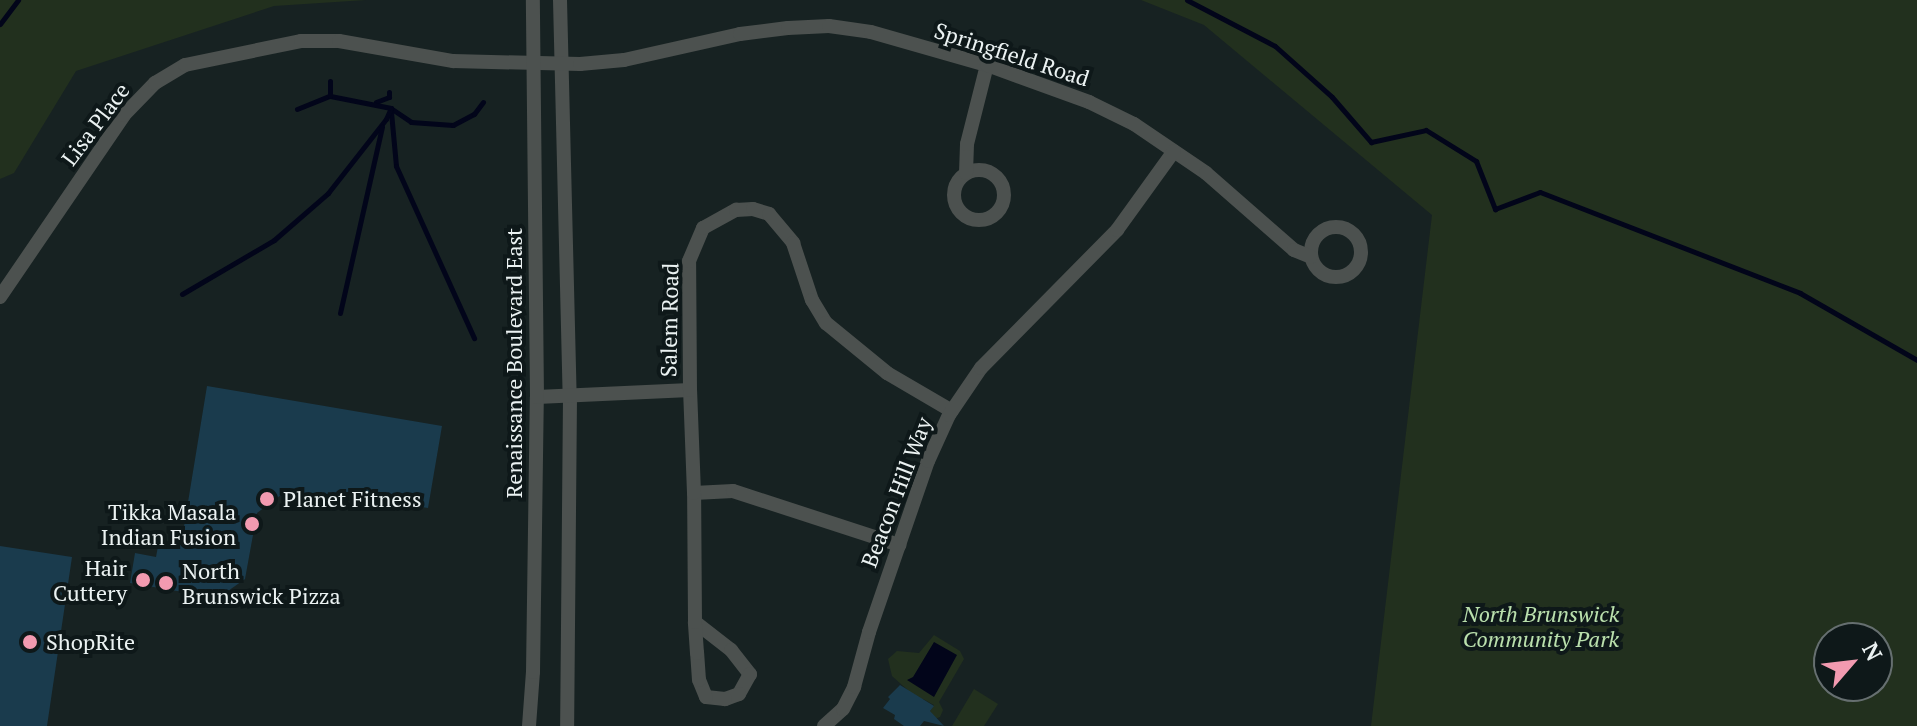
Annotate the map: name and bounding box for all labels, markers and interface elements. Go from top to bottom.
street label: Springfield Road [931,16,1093,92]
street label: Lisa Place [55,78,135,170]
street label: Renaissance Boulevard East [501,228,527,498]
street label: Salem Road [655,263,683,377]
street label: Beacon Hill Way [855,413,937,571]
place label: Planet Fitness [283,486,421,512]
marker: Planet Fitness [258,490,276,508]
place label: Tikka Masala Indian Fusion [101,498,236,550]
marker: Tikka Masala Indian Fusion [243,515,261,533]
place label: Hair Cuttery [53,554,127,606]
place label: North Brunswick Pizza [182,557,341,608]
marker: Hair Cuttery [134,571,152,589]
marker: North Brunswick Pizza [157,574,175,592]
park label: North Brunswick Community Park [1463,600,1619,652]
north arrow [1813,622,1893,702]
place label: ShopRite [46,629,135,655]
marker: ShopRite [21,633,39,651]
text: N [1856,637,1890,666]

